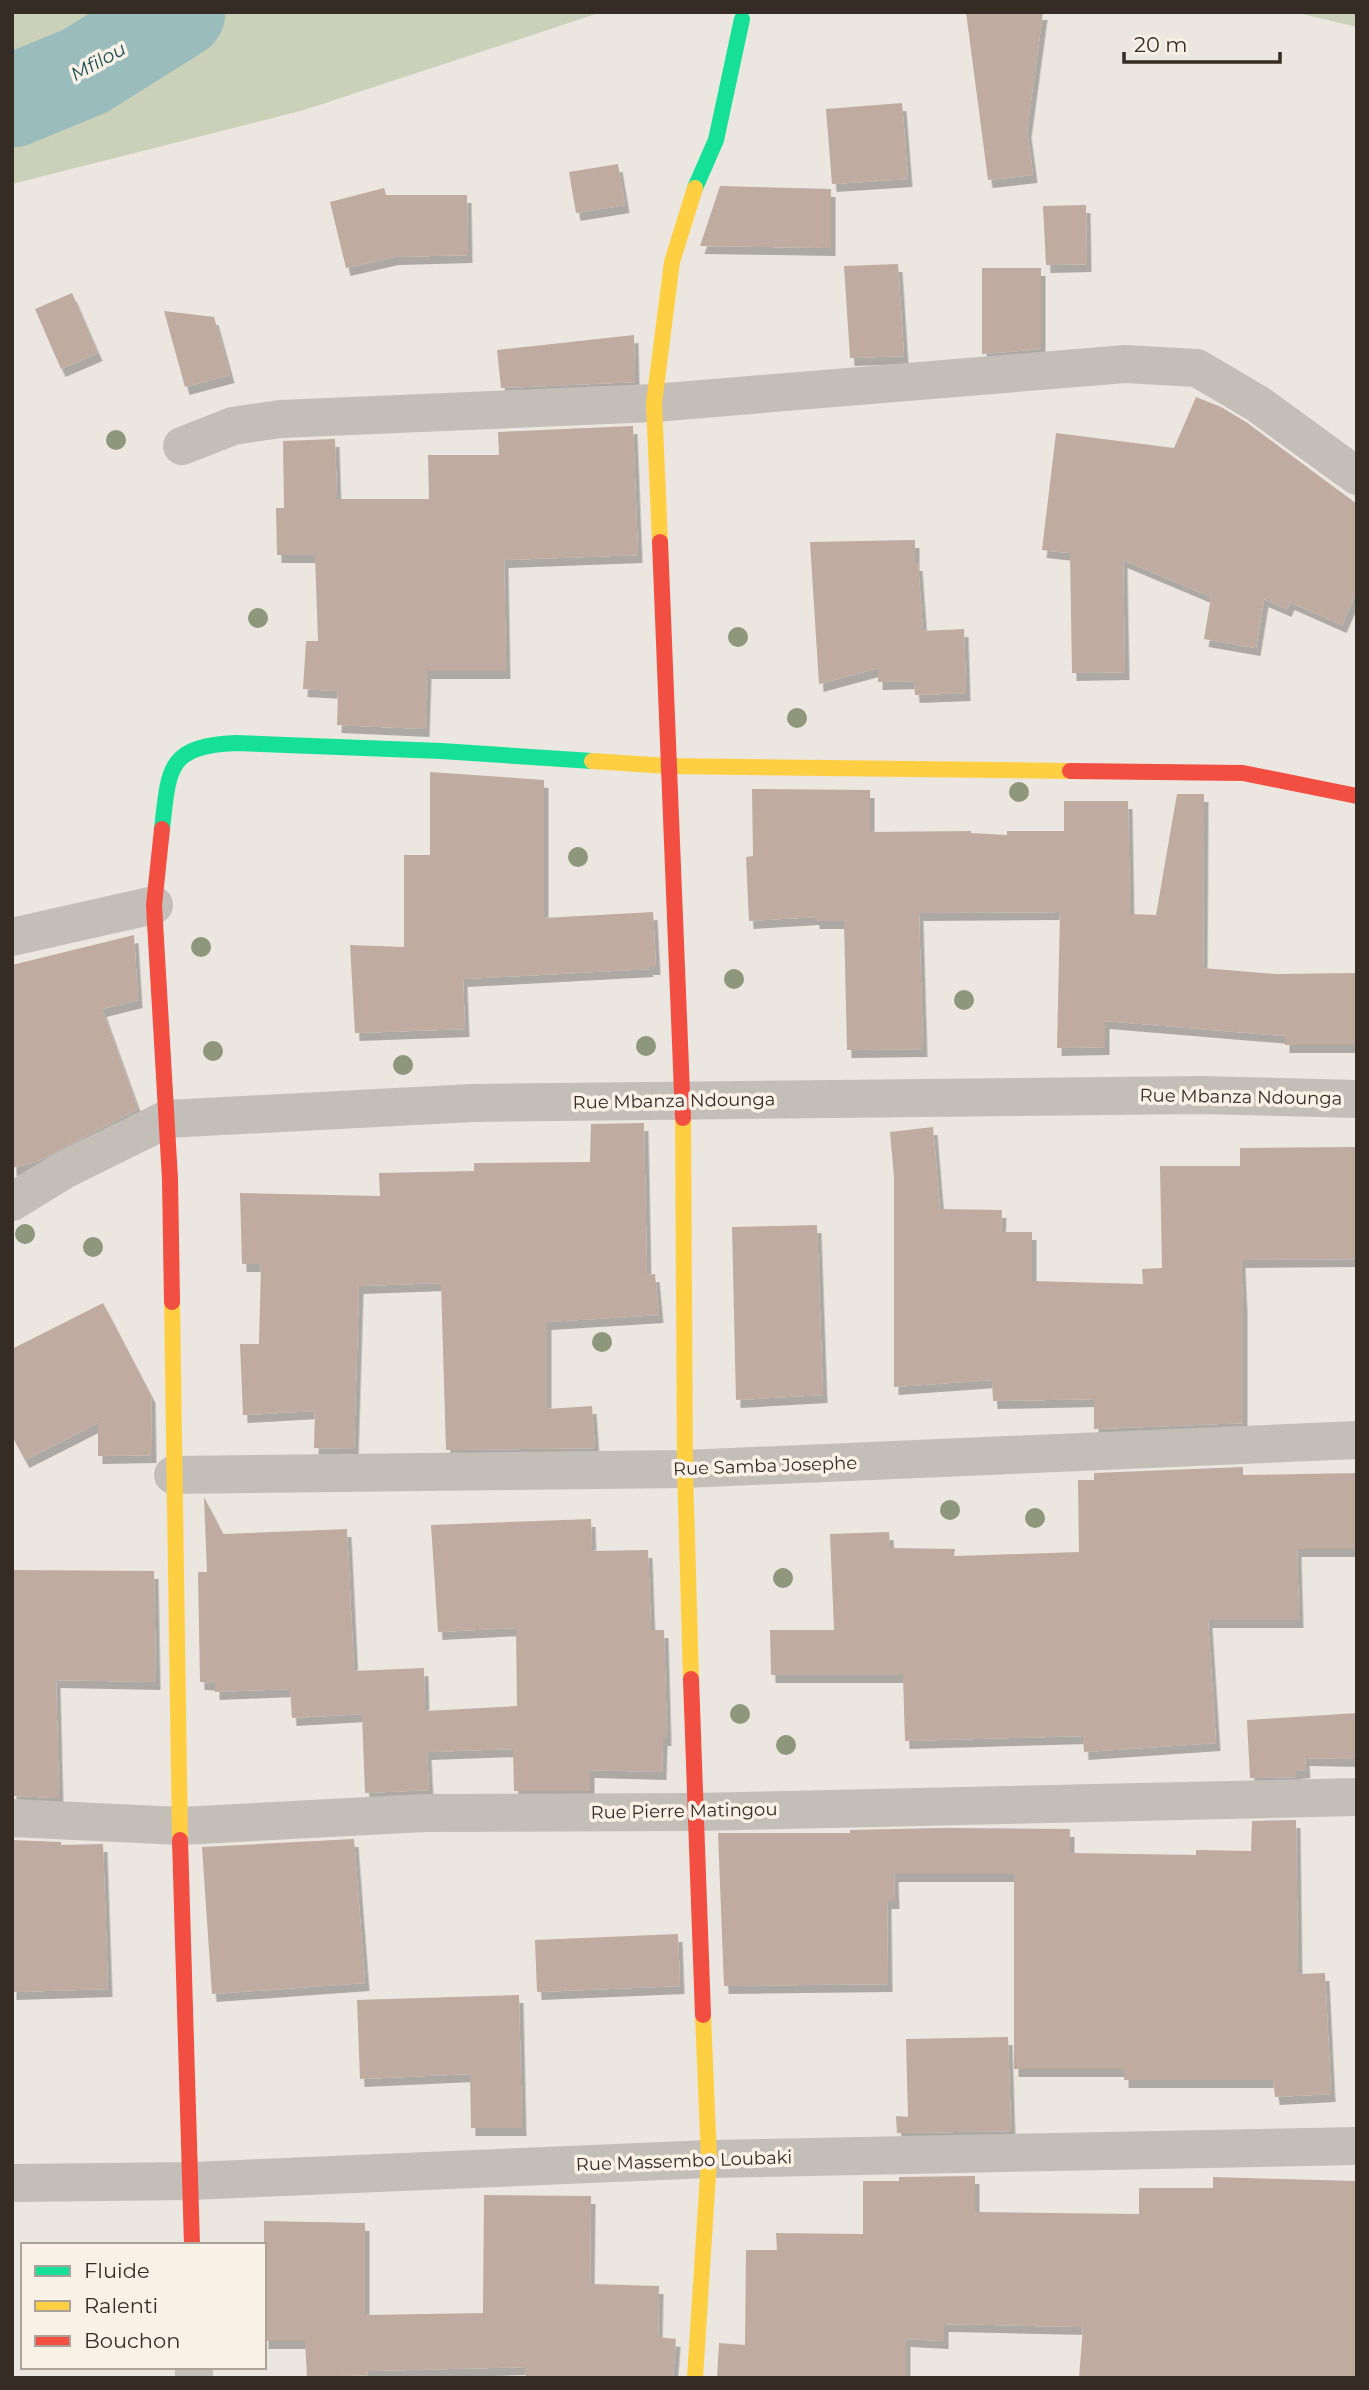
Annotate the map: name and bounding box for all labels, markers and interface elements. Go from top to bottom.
scale bar [1124,21,1280,65]
text: 20 m [1134,32,1188,57]
water label: Mfilou [67,37,130,86]
street label: Rue Mbanza Ndounga [1139,1084,1343,1110]
street label: Rue Mbanza Ndounga [572,1088,776,1114]
street label: Rue Samba Josephe [673,1452,858,1480]
street label: Rue Pierre Matingou [590,1798,778,1824]
street label: Rue Massembo Loubaki [575,2146,793,2176]
legend [21,2243,266,2369]
text: Fluide [84,2258,150,2283]
text: Ralenti [84,2293,158,2318]
text: Bouchon [84,2328,180,2353]

